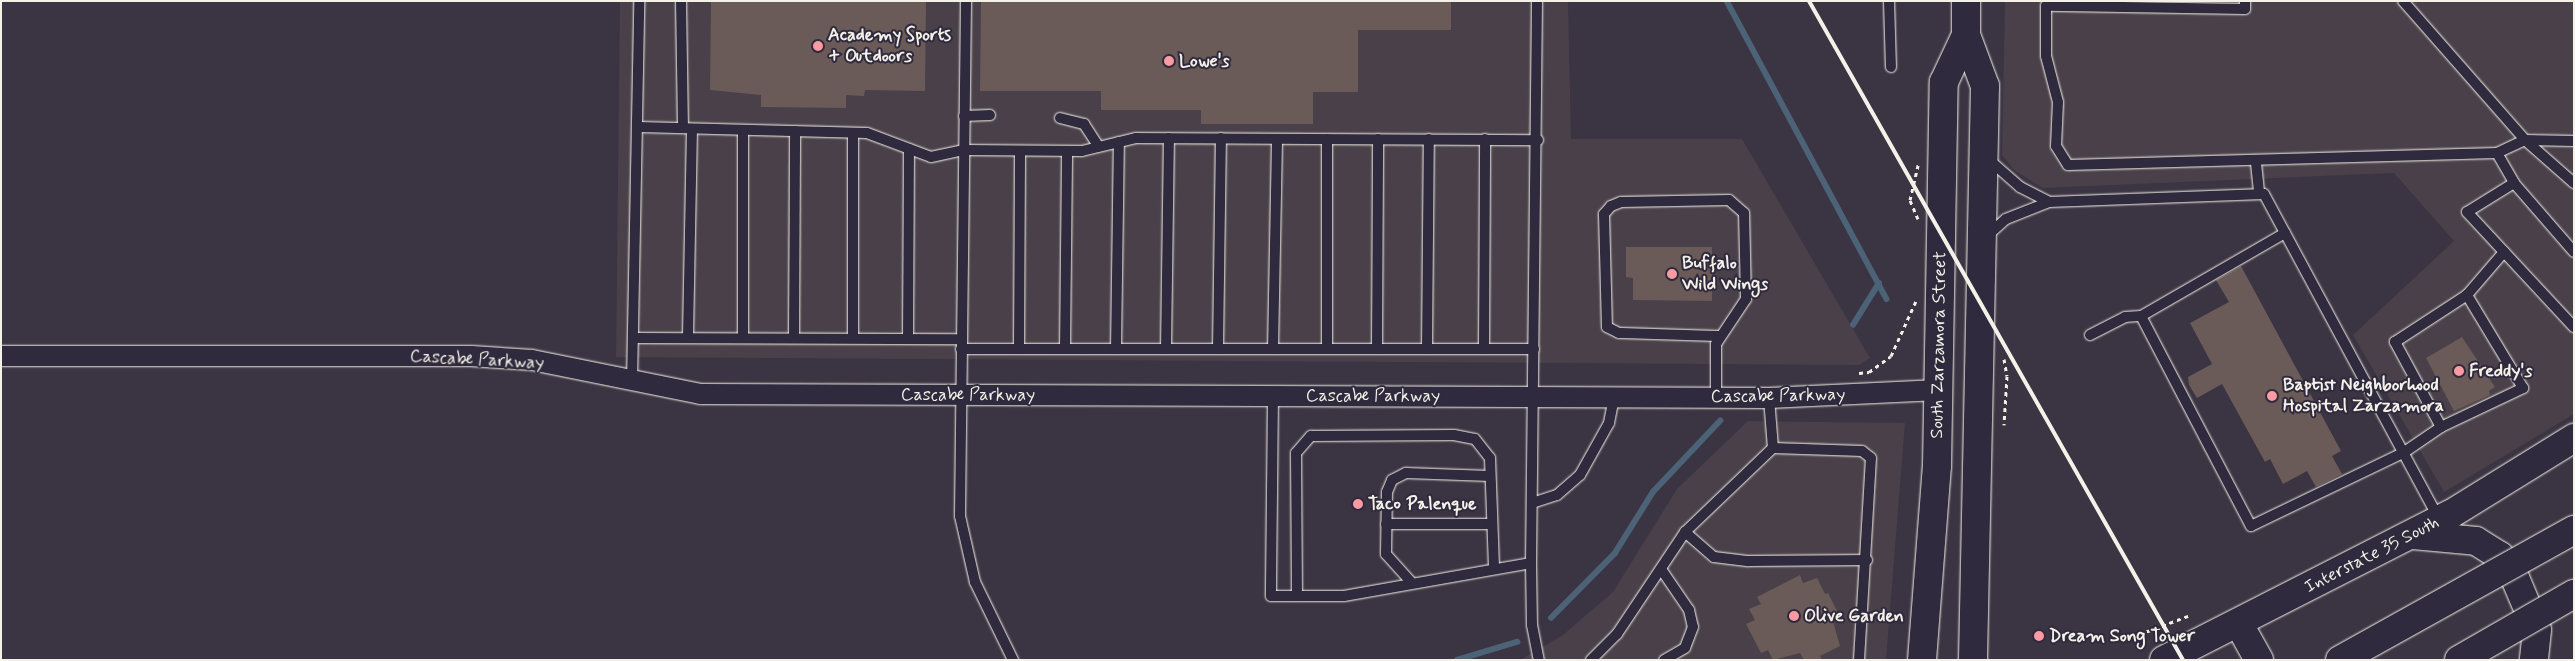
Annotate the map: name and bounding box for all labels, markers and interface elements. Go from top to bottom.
place label: Academy Sports + Outdoors [828,25,958,68]
marker: Academy Sports + Outdoors [812,40,824,52]
place label: Lowe's [1179,50,1229,72]
marker: Lowe's [1163,55,1175,67]
street label: South Zarzamora Street [1927,252,1951,438]
place label: Buffalo Wild Wings [1682,253,1768,296]
marker: Buffalo Wild Wings [1666,268,1678,280]
street label: Cascabe Parkway [409,346,545,374]
place label: Freddy's [2469,360,2532,382]
marker: Freddy's [2453,365,2465,377]
place label: Baptist Neighborhood Hospital Zarzamora [2283,375,2439,418]
street label: Cascabe Parkway [901,384,1035,406]
street label: Cascabe Parkway [1711,384,1845,408]
street label: Cascabe Parkway [1306,385,1440,407]
marker: Baptist Neighborhood Hospital Zarzamora [2265,389,2279,403]
place label: Taco Palenque [1368,493,1480,515]
marker: Taco Palenque [1352,498,1364,510]
street label: Interstate 35 South [2301,512,2443,598]
place label: Olive Garden [1804,605,1902,627]
marker: Olive Garden [1788,610,1800,622]
place label: Dream Song Tower [2049,625,2196,647]
marker: Dream Song Tower [2033,630,2045,642]

